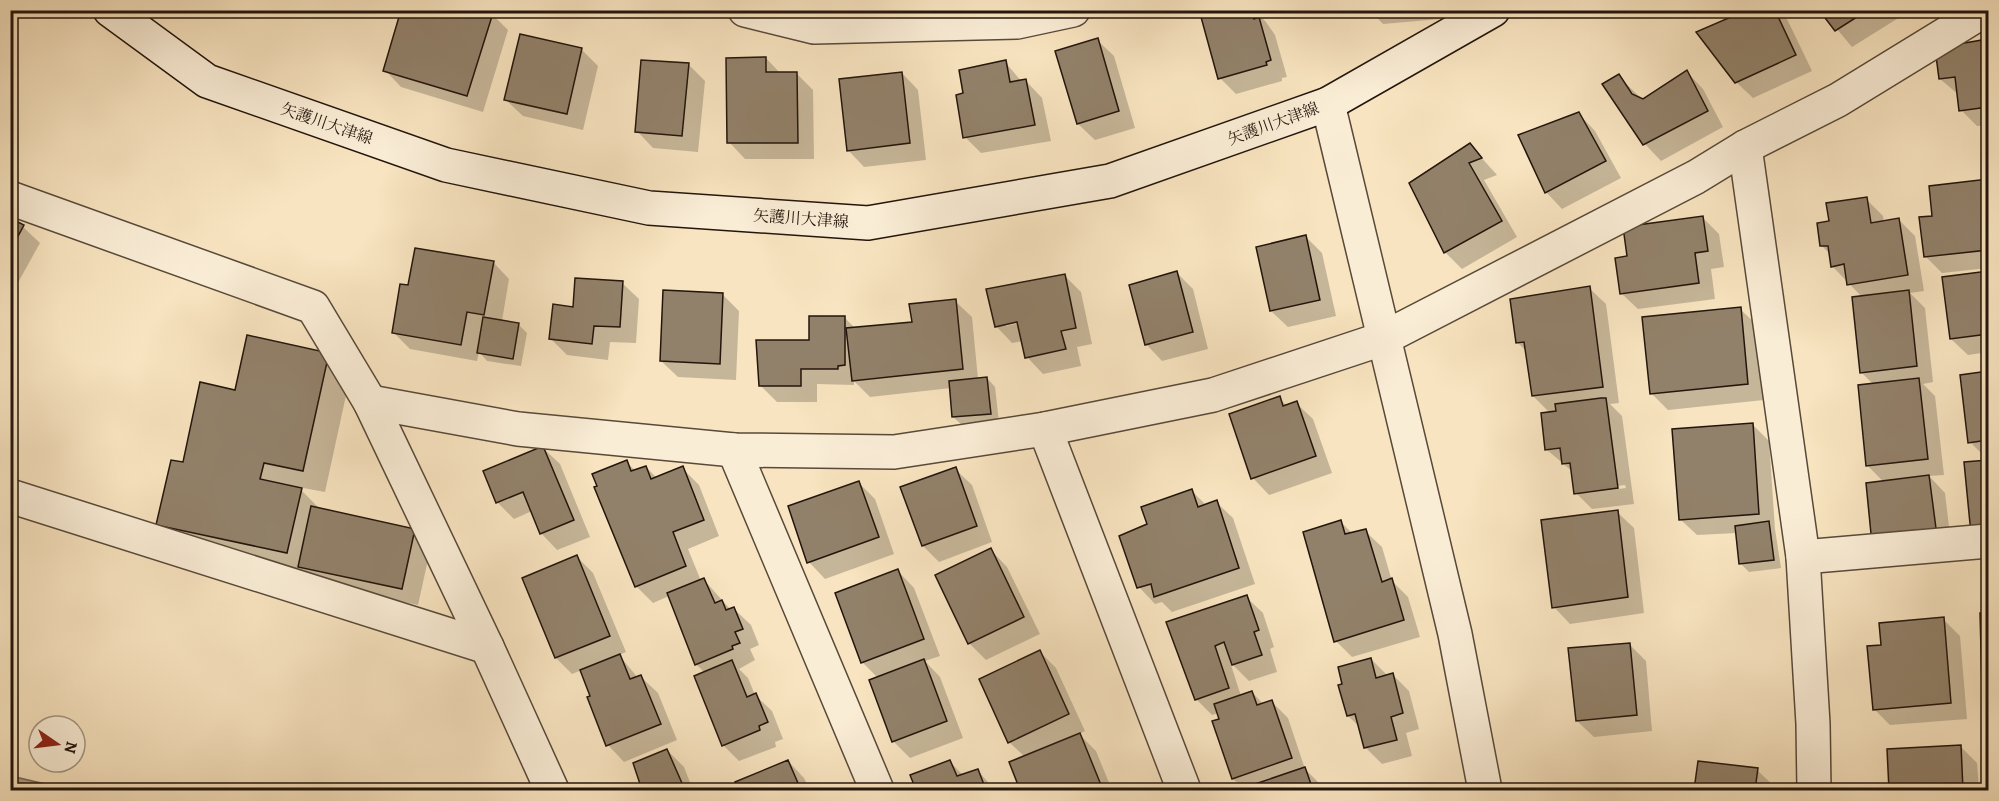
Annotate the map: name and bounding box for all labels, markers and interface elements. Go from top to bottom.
street label: 矢護川大津線 [1224,97,1322,151]
street label: 矢護川大津線 [278,98,376,150]
street label: 矢護川大津線 [752,205,850,233]
north arrow [27,714,87,774]
text: N [58,739,83,756]

